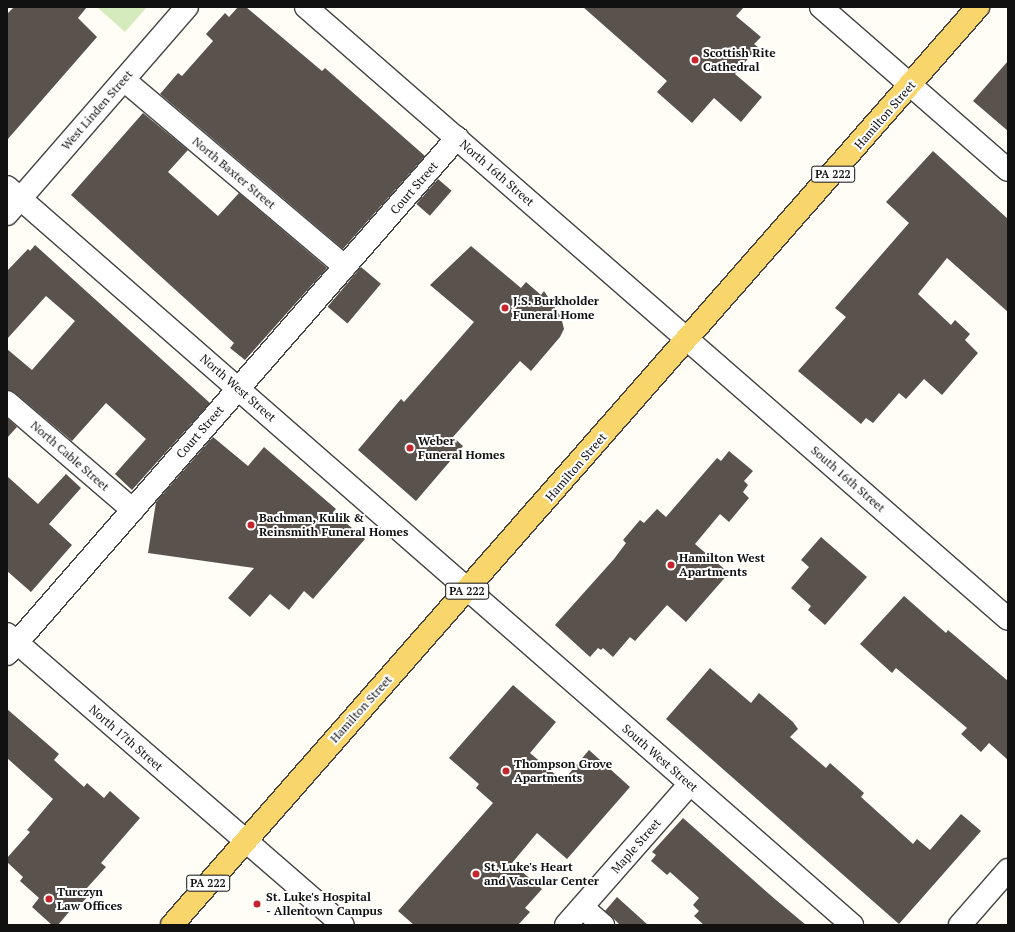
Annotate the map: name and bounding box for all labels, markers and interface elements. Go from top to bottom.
place label: Scottish Rite Cathedral [703,46,776,74]
marker: Scottish Rite Cathedral [690,55,700,65]
street label: West Linden Street [58,67,136,153]
street label: Hamilton Street [852,78,918,152]
street label: North Baxter Street [189,134,279,212]
street label: North 16th Street [457,137,537,209]
street label: Court Street [387,159,441,217]
road number: PA 222 [811,165,855,183]
place label: J.S. Burkholder Funeral Home [513,294,599,322]
marker: J.S. Burkholder Funeral Home [500,303,510,313]
street label: North West Street [197,351,279,425]
street label: Court Street [173,403,227,461]
street label: North Cable Street [28,418,112,494]
street label: Hamilton Street [543,430,609,504]
place label: Weber Funeral Homes [418,434,505,462]
marker: Weber Funeral Homes [405,443,415,453]
street label: South 16th Street [808,443,888,515]
place label: Bachman, Kulik & Reinsmith Funeral Homes [259,511,408,539]
marker: Bachman, Kulik & Reinsmith Funeral Homes [246,520,256,530]
place label: Hamilton West Apartments [679,551,765,579]
marker: Hamilton West Apartments [666,560,676,570]
road number: PA 222 [445,582,489,600]
street label: Hamilton Street [327,672,395,746]
street label: North 17th Street [86,702,166,774]
street label: South West Street [619,721,701,795]
place label: Thompson Grove Apartments [514,757,612,785]
marker: Thompson Grove Apartments [501,766,511,776]
street label: Maple Street [608,816,664,876]
place label: St. Luke's Heart and Vascular Center [484,860,599,888]
marker: St. Luke's Heart and Vascular Center [471,869,481,879]
road number: PA 222 [186,874,230,892]
place label: Turczyn Law Offices [57,885,122,913]
place label: St. Luke's Hospital - Allentown Campus [266,890,383,918]
marker: Turczyn Law Offices [44,894,54,904]
marker: St. Luke's Hospital - Allentown Campus [251,898,263,910]

